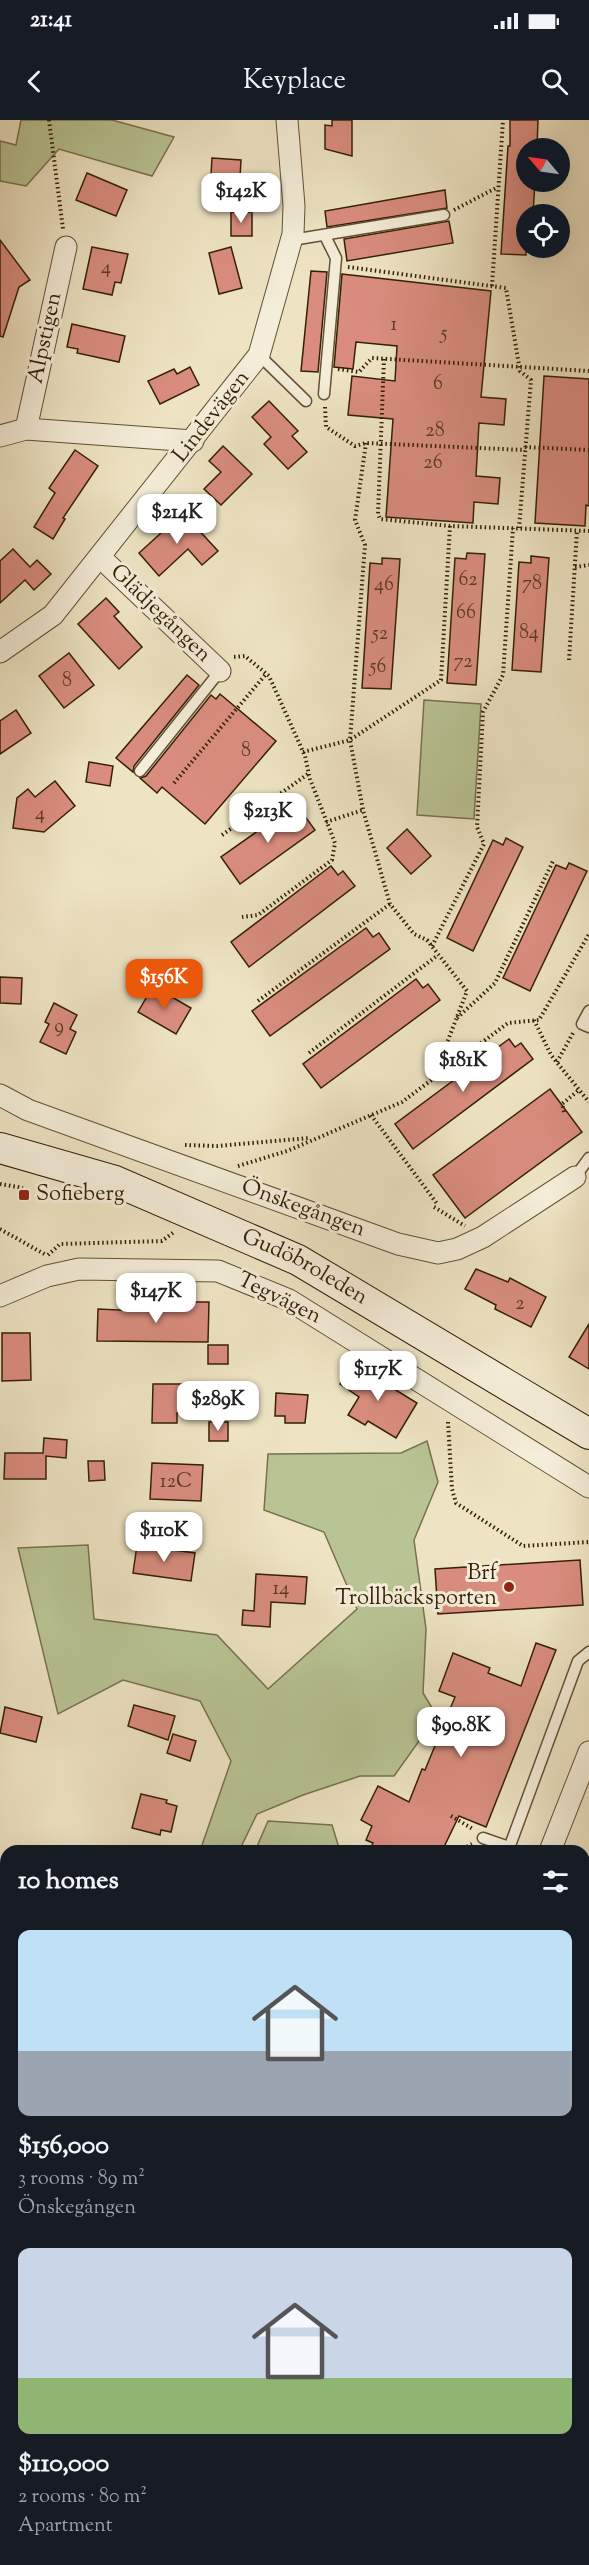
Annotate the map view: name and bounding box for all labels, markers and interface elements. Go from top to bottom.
text: 21:41 [30,5,72,37]
text: Keyplace [243,62,346,101]
icon: back [18,65,51,98]
icon: search [538,65,571,98]
north arrow [516,138,570,192]
map controls [516,138,570,258]
pin: $142K [199,173,283,224]
text: $142K [215,178,267,207]
button: locate [516,204,570,258]
house number: 4 [101,254,111,283]
street label: Alpstigen [21,290,71,386]
house number: 1 [391,311,398,340]
house number: 5 [440,320,448,349]
street label: Lindevägen [166,364,258,470]
house number: 6 [433,370,443,399]
house number: 28 [425,417,445,446]
house number: 26 [423,449,443,478]
pin: $214K [135,494,219,545]
text: $214K [151,499,203,528]
street label: Glädjegången [102,557,218,671]
house number: 62 [458,566,478,595]
house number: 78 [522,570,542,599]
house number: 46 [374,571,394,600]
house number: 66 [456,599,476,628]
house number: 84 [519,619,539,648]
house number: 52 [371,620,388,649]
house number: 72 [453,648,473,677]
house number: 56 [369,653,386,682]
house number: 8 [62,667,72,696]
house number: 8 [241,737,251,766]
pin: $213K [226,793,310,844]
text: $213K [243,798,293,827]
house number: 4 [35,800,45,829]
pin: $156K [122,959,206,1010]
text: $156K [140,964,188,993]
house number: 9 [54,1013,64,1042]
pin: $181K [421,1042,505,1093]
text: $181K [439,1047,487,1076]
street label: Önskegången [237,1171,370,1246]
place label: Sofieberg [36,1179,125,1211]
marker: Sofieberg [17,1188,31,1202]
street label: Gudöbroleden [236,1221,373,1314]
street label: Tegvägen [232,1265,326,1333]
pin: $147K [114,1273,198,1324]
text: $147K [130,1278,182,1307]
house number: 2 [515,1290,525,1319]
pin: $117K [336,1351,420,1402]
text: $117K [354,1356,402,1385]
pin: $289K [176,1381,260,1432]
text: $289K [191,1386,245,1415]
house number: 12C [160,1468,192,1497]
pin: $110K [122,1512,206,1563]
text: $110K [139,1517,189,1546]
place label: Brf Trollbäcksporten [335,1558,498,1615]
house number: 14 [273,1575,289,1604]
marker: Brf Trollbäcksporten [502,1580,516,1594]
pin: $90.8K [412,1707,510,1758]
text: $90.8K [431,1712,491,1741]
text: 10 homes [18,1863,119,1900]
icon: filters [539,1865,572,1898]
icon: home [241,1969,349,2077]
text: $156,000 [18,2128,109,2165]
text: 3 rooms · 89 m² [18,2165,145,2194]
text: Önskegången [18,2194,136,2223]
icon: home [241,2287,349,2395]
text: $110,000 [18,2446,109,2483]
text: 2 rooms · 80 m² [18,2483,147,2512]
text: Apartment [18,2512,113,2541]

